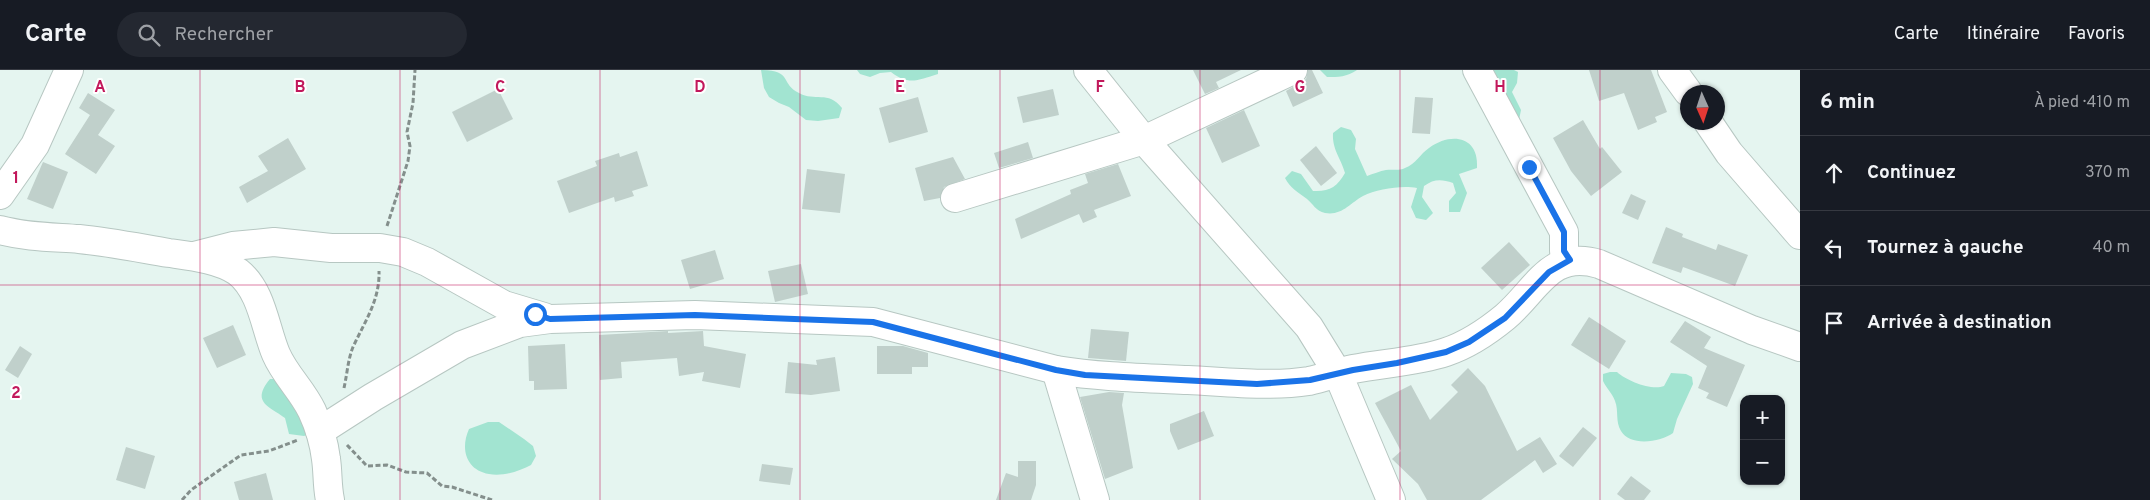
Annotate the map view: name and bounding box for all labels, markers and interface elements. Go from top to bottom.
search box [117,12,467,57]
text: Carte [25,20,87,50]
icon: search [135,21,163,49]
text: Rechercher [175,23,273,47]
text: Carte [1894,23,1939,46]
text: Itinéraire [1967,23,2040,46]
text: Favoris [2068,23,2125,46]
text: A [94,78,106,98]
text: B [294,78,306,98]
text: C [495,78,505,98]
text: D [694,78,706,98]
text: E [895,78,905,98]
text: F [1095,78,1105,98]
text: G [1295,78,1305,98]
text: H [1494,78,1506,98]
north arrow [1680,85,1725,130]
text: 6 min [1820,89,1875,116]
text: À pied · 410 m [2034,93,2130,113]
route end [1518,156,1541,179]
icon: ahead [1820,159,1848,187]
text: Continuez [1867,161,1956,185]
text: 370 m [2085,163,2130,183]
text: 1 [13,169,19,189]
icon: left [1820,234,1848,262]
text: Tournez à gauche [1867,236,2024,260]
text: 40 m [2092,238,2130,258]
route start [524,303,547,326]
icon: arrive [1820,309,1848,337]
text: Arrivée à destination [1867,311,2052,335]
text: 2 [11,384,21,404]
map controls [1740,395,1785,485]
button: + [1740,395,1785,440]
button: − [1740,440,1785,485]

